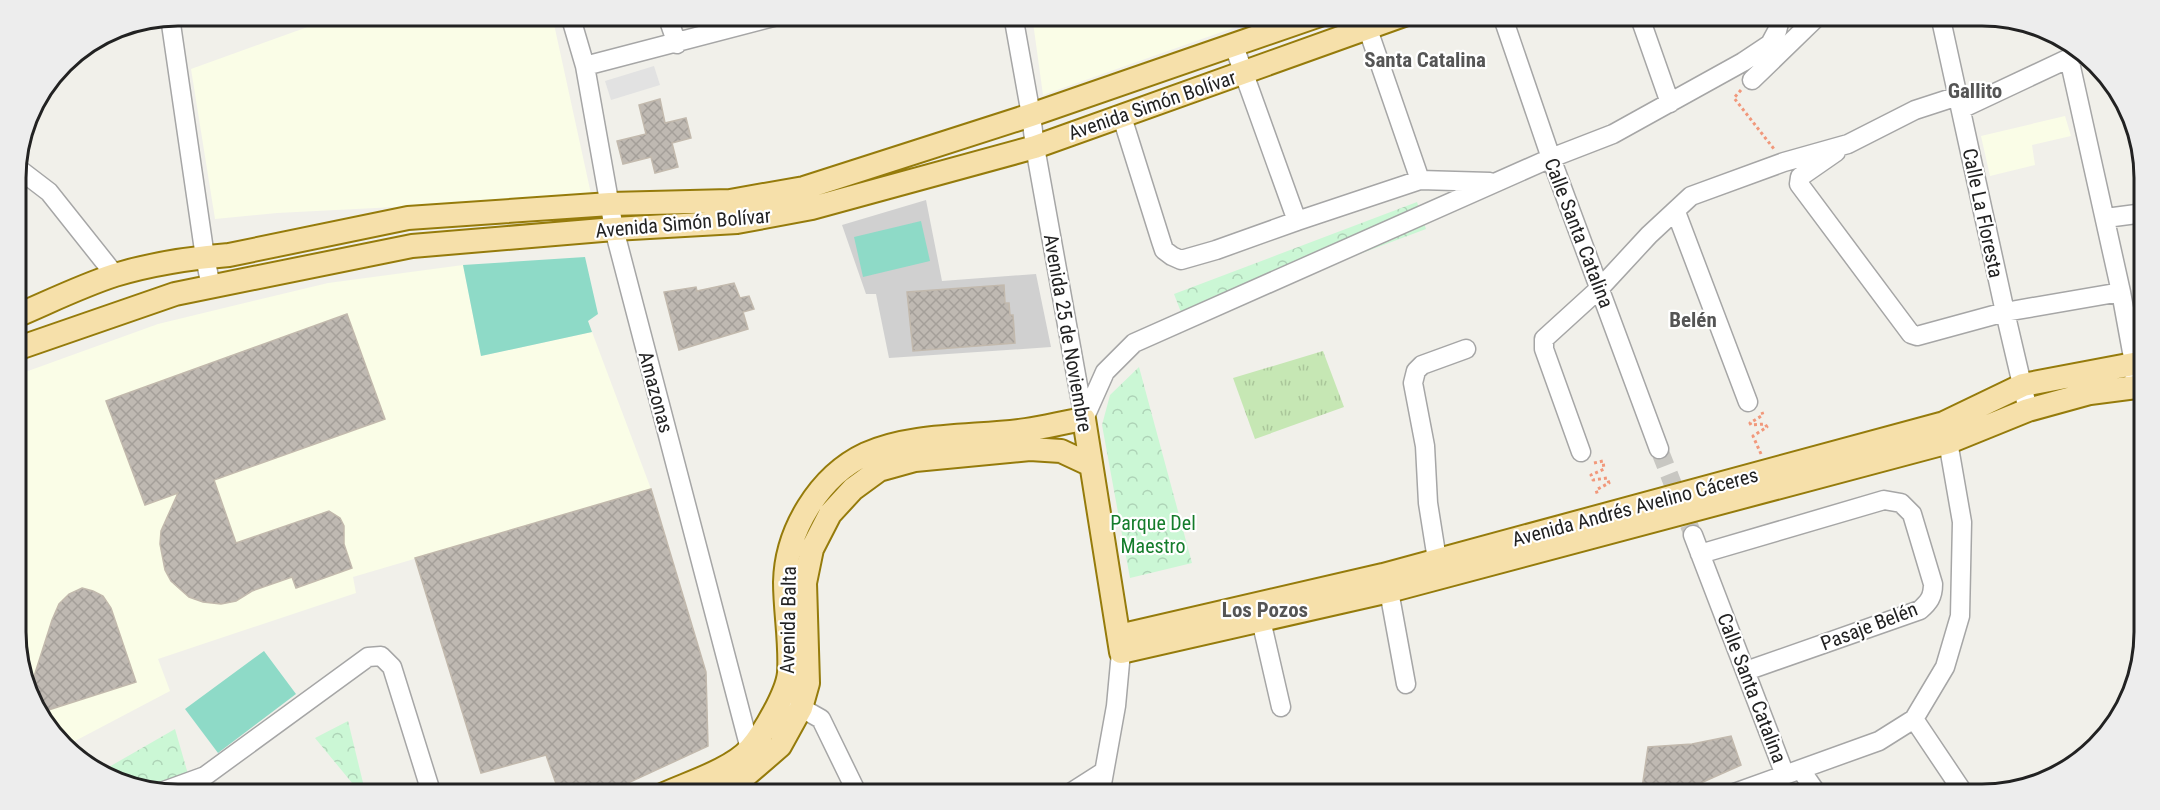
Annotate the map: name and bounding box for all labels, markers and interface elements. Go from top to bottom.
district label: Santa Catalina [1364,48,1486,72]
street label: Avenida Simón Bolívar [1065,65,1239,145]
district label: Gallito [1948,79,2002,103]
street label: Calle La Floresta [1958,146,2008,280]
street label: Calle Santa Catalina [1539,155,1619,311]
street label: Avenida Simón Bolívar [594,203,772,243]
street label: Avenida 25 de Noviembre [1039,232,1097,434]
district label: Belén [1669,308,1717,332]
street label: Amazonas [634,349,678,435]
street label: Avenida Andrés Avelino Cáceres [1509,463,1761,551]
park label: Parque Del Maestro [1110,511,1196,558]
street label: Avenida Balta [775,566,801,674]
street label: Pasaje Belén [1817,597,1921,655]
district label: Los Pozos [1222,598,1308,622]
street label: Calle Santa Catalina [1712,610,1792,766]

